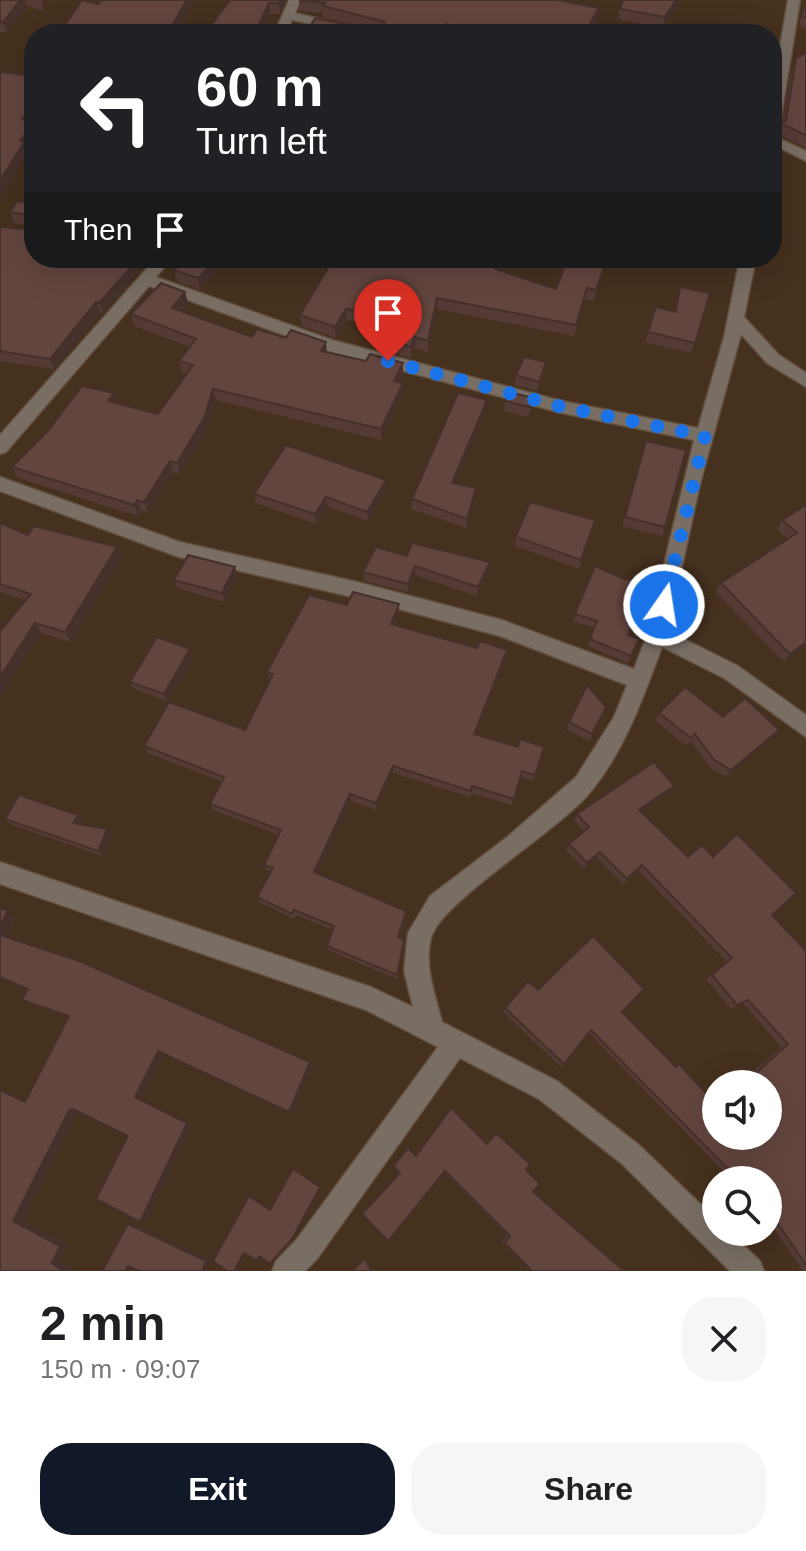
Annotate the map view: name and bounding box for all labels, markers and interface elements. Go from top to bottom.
text: 60 m [196,55,324,118]
icon: left [64,56,168,160]
text: Turn left [196,121,327,162]
icon: arrive [148,208,192,252]
text: Then [64,213,132,246]
pin [354,279,422,361]
icon: arrive [366,291,410,335]
position arrow [622,563,706,647]
map controls [702,1070,782,1246]
button: sound [702,1070,782,1150]
button: search [702,1166,782,1246]
text: 2 min [40,1297,165,1350]
button: close [682,1297,766,1381]
text: 150 m · 09:07 [40,1354,200,1384]
button: Exit [40,1443,395,1535]
button: Share [411,1443,766,1535]

